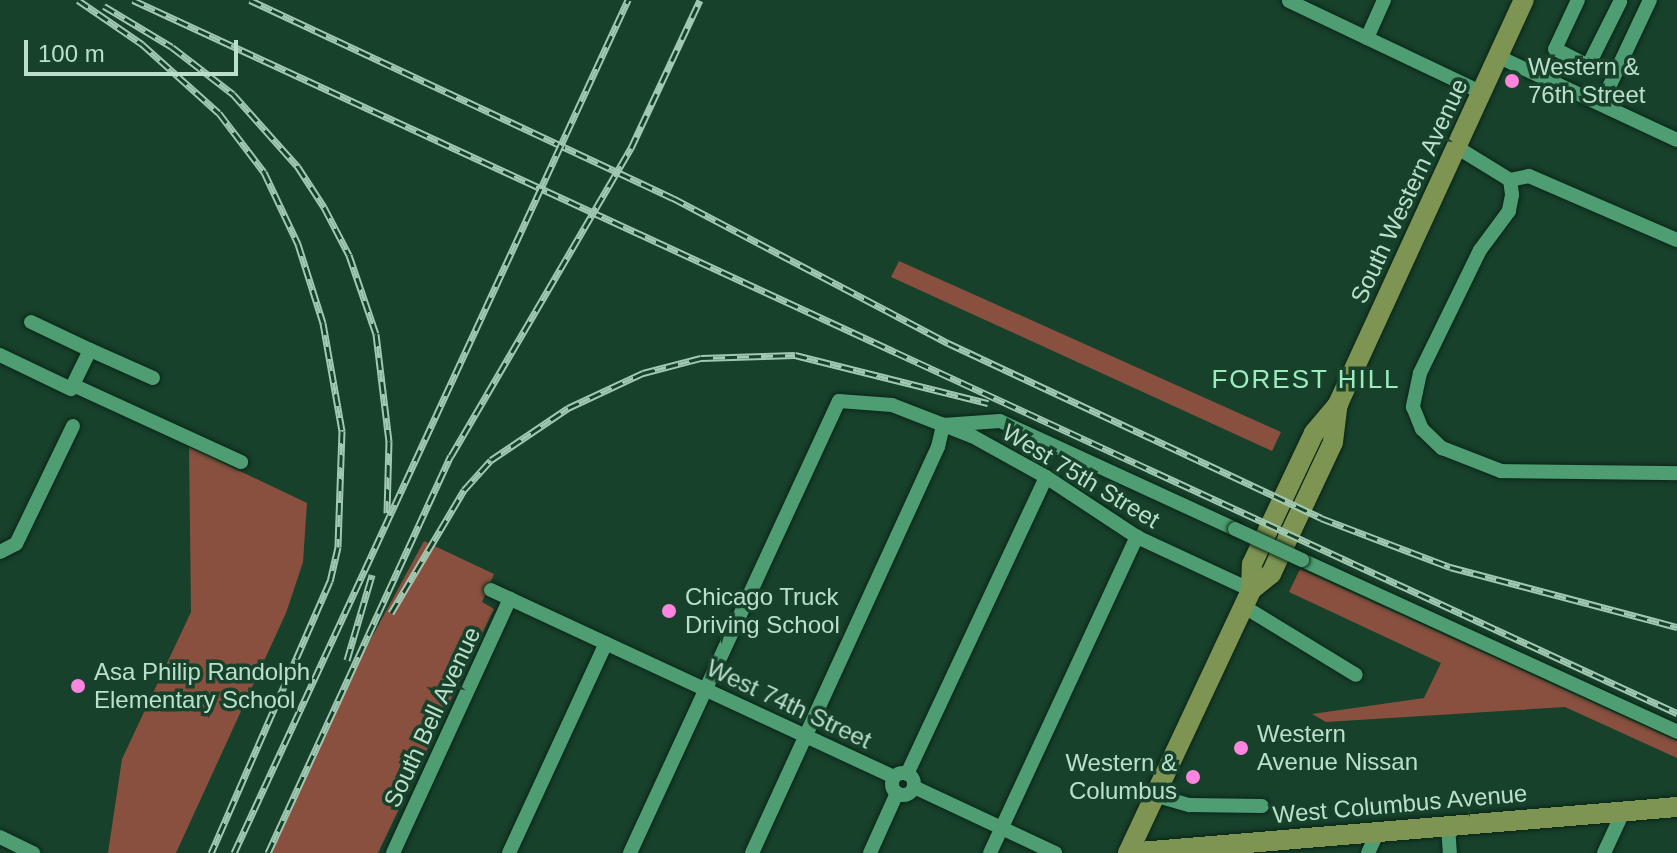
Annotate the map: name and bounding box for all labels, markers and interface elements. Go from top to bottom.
scale bar [28,24,242,74]
text: 100 m [38,40,105,67]
place label: Western & 76th Street [1528,53,1645,109]
marker: Western & 76th Street [1503,72,1521,90]
street label: South Western Avenue [1344,73,1474,309]
district label: FOREST HILL [1211,364,1401,396]
street label: West 75th Street [997,418,1165,534]
place label: Chicago Truck Driving School [685,583,840,639]
marker: Chicago Truck Driving School [660,602,678,620]
street label: South Bell Avenue [377,622,487,812]
street label: West 74th Street [702,653,876,755]
place label: Asa Philip Randolph Elementary School [94,658,310,714]
marker: Asa Philip Randolph Elementary School [69,677,87,695]
place label: Western Avenue Nissan [1257,720,1418,776]
marker: Western Avenue Nissan [1232,739,1250,757]
place label: Western & Columbus [1065,749,1177,805]
marker: Western & Columbus [1184,768,1202,786]
street label: West Columbus Avenue [1271,778,1529,830]

